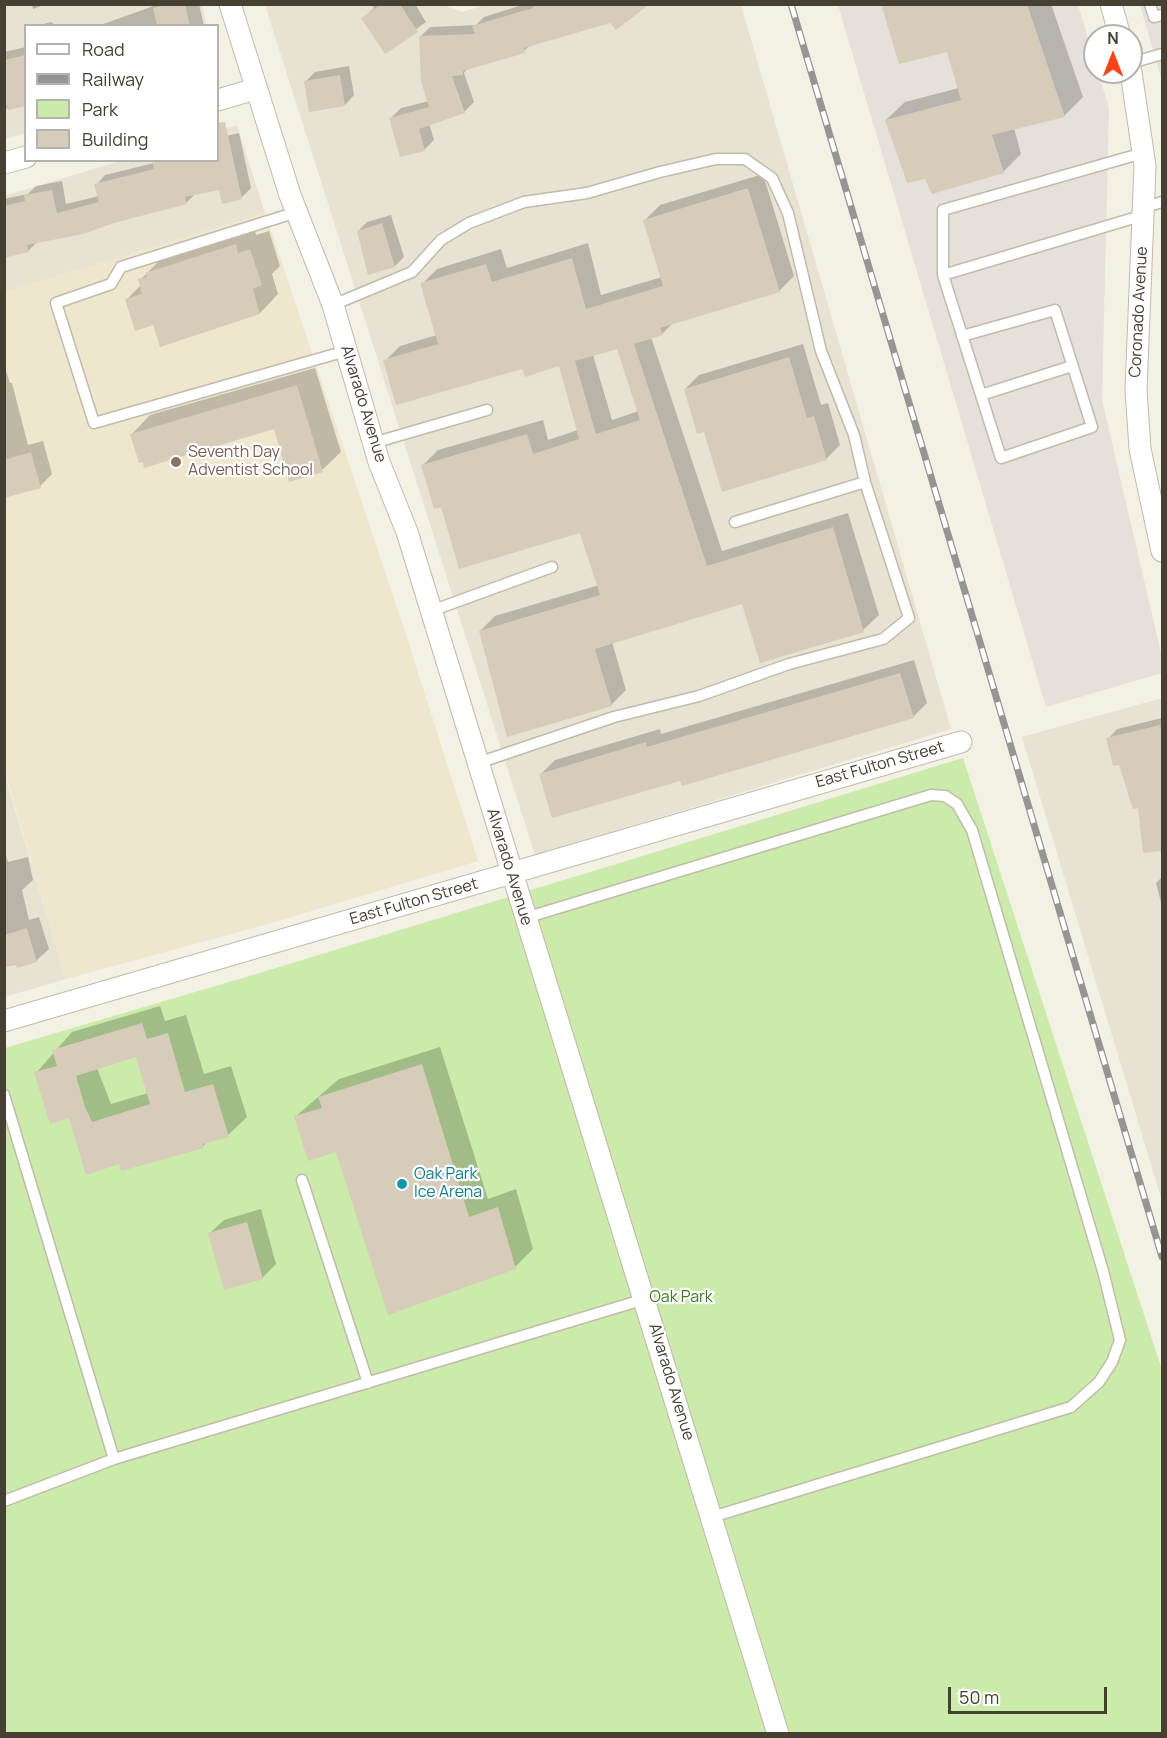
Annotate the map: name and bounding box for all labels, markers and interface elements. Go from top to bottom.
legend [24,24,219,162]
north arrow [1083,24,1143,84]
text: N [1107,27,1119,49]
text: Road [82,37,125,61]
text: Railway [82,67,144,91]
text: Park [82,97,118,121]
text: Building [82,127,148,151]
street label: Coronado Avenue [1126,246,1152,378]
street label: Alvarado Avenue [336,343,390,465]
place label: Seventh Day Adventist School [188,443,313,481]
marker: Seventh Day Adventist School [169,455,183,469]
street label: East Fulton Street [814,738,946,792]
street label: Alvarado Avenue [482,806,536,928]
street label: East Fulton Street [348,875,480,929]
place label: Oak Park Ice Arena [414,1165,482,1203]
marker: Oak Park Ice Arena [395,1177,409,1191]
park label: Oak Park [649,1288,713,1308]
street label: Alvarado Avenue [644,1321,698,1443]
scale bar [951,1675,1110,1713]
text: 50 m [959,1685,999,1709]

